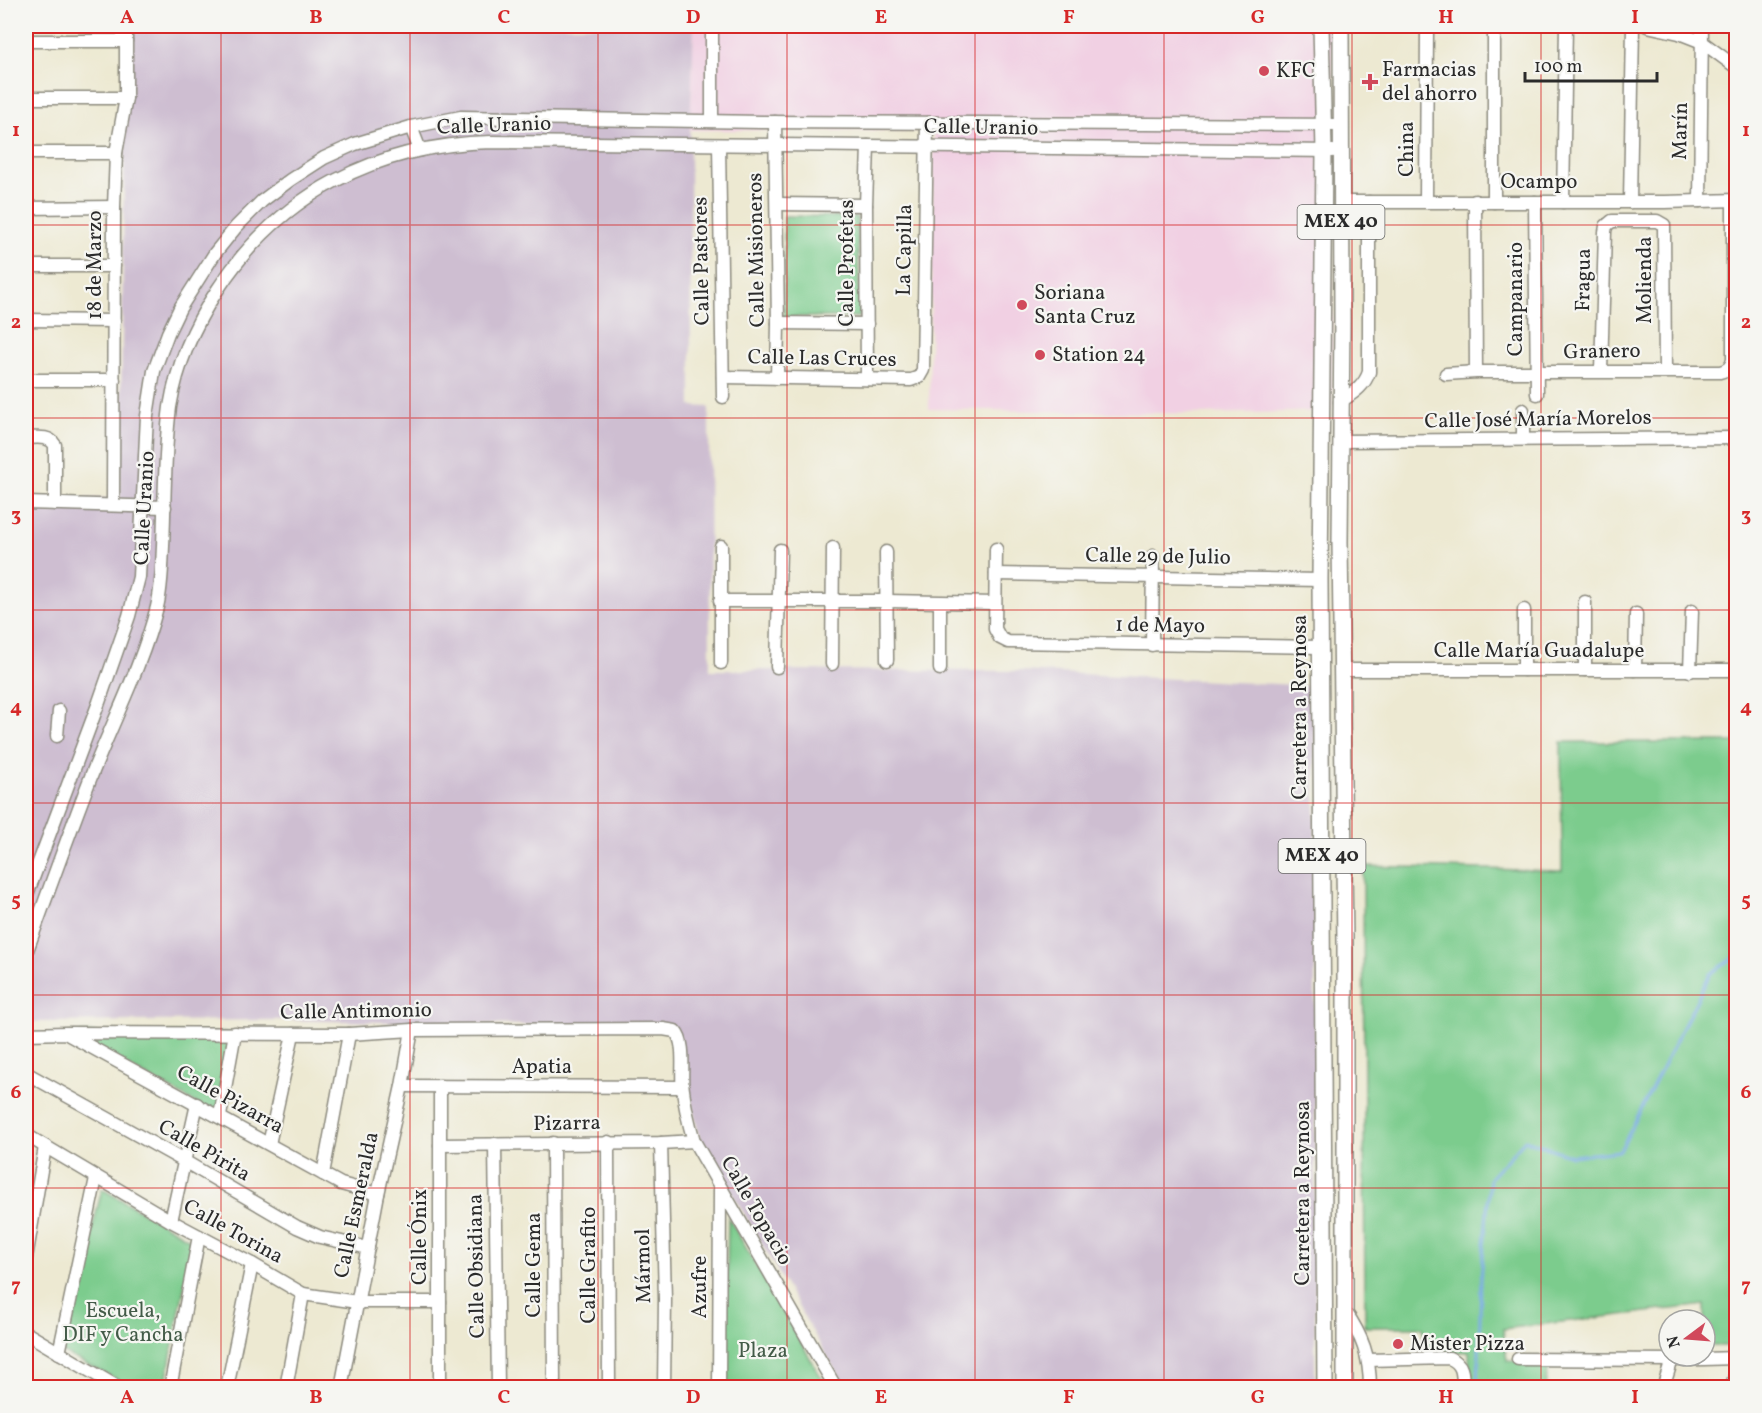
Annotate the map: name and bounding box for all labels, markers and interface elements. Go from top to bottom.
text: A [120,4,134,32]
text: B [309,4,323,32]
text: C [498,4,511,32]
text: D [686,4,700,32]
text: E [875,4,887,32]
text: F [1063,4,1075,32]
text: G [1251,4,1265,32]
text: H [1438,4,1454,32]
text: I [1631,4,1639,32]
scale bar [1525,45,1657,83]
text: 100 m [1534,55,1583,80]
place label: Farmacias del ahorro [1382,56,1477,109]
place label: KFC [1276,57,1316,86]
marker: KFC [1257,64,1271,78]
marker: Farmacias del ahorro [1363,75,1377,89]
street label: Marín [1666,102,1696,160]
street label: Calle Uranio [436,110,552,142]
street label: Calle Uranio [924,113,1038,143]
text: 1 [12,117,20,145]
text: 1 [1742,117,1750,145]
street label: China [1393,121,1422,177]
street label: Ocampo [1501,168,1578,197]
street label: Calle Misioneros [741,172,773,328]
street label: Calle Pastores [686,196,718,326]
street label: Calle Profetas [833,199,862,327]
street label: La Capilla [890,204,920,296]
road number: MEX 40 [1298,205,1384,239]
street label: 18 de Marzo [81,210,110,320]
street label: Molienda [1631,236,1660,324]
street label: Campanario [1502,242,1531,356]
street label: Fragua [1569,248,1599,312]
place label: Soriana Santa Cruz [1034,279,1136,332]
marker: Soriana Santa Cruz [1015,298,1029,312]
text: 2 [11,309,21,337]
text: 2 [1741,309,1751,337]
street label: Granero [1563,337,1641,367]
place label: Station 24 [1052,341,1146,370]
street label: Calle Las Cruces [747,343,897,375]
marker: Station 24 [1033,348,1047,362]
street label: Calle José María Morelos [1424,404,1652,436]
street label: Calle Uranio [128,450,162,566]
text: 3 [11,502,21,530]
text: 3 [1741,502,1751,530]
street label: Calle 29 de Julio [1085,541,1231,573]
street label: 1 de Mayo [1115,611,1205,641]
street label: Carretera a Reynosa [1286,614,1315,800]
street label: Calle María Guadalupe [1434,637,1644,666]
text: 4 [10,694,22,722]
text: 4 [1740,694,1752,722]
road number: MEX 40 [1278,839,1366,873]
text: 5 [11,887,21,915]
text: 5 [1741,887,1751,915]
street label: Calle Antimonio [280,996,432,1028]
street label: Apatia [512,1053,572,1082]
street label: Calle Pizarra [171,1059,289,1141]
text: 6 [11,1079,22,1107]
text: 6 [1741,1079,1752,1107]
street label: Carretera a Reynosa [1289,1100,1318,1286]
street label: Pizarra [533,1109,601,1139]
street label: Calle Pirita [152,1113,256,1189]
street label: Calle Esmeralda [327,1129,387,1281]
street label: Calle Topacio [713,1151,799,1271]
street label: Calle Ónix [406,1189,435,1285]
street label: Calle Torina [178,1193,288,1271]
street label: Calle Obsidiana [461,1193,493,1339]
street label: Calle Grafito [575,1207,604,1324]
street label: Calle Gema [520,1212,549,1318]
street label: Mármol [629,1228,659,1304]
street label: Azufre [686,1255,715,1319]
text: 7 [11,1272,21,1300]
text: 7 [1741,1272,1751,1300]
park label: Escuela, DIF y Cancha [62,1297,184,1350]
north arrow [1657,1308,1717,1368]
place label: Mister Pizza [1410,1330,1525,1359]
text: N [1662,1333,1687,1350]
park label: Plaza [738,1337,788,1366]
marker: Mister Pizza [1391,1337,1405,1351]
text: A [120,1384,134,1412]
text: B [309,1384,323,1412]
text: C [498,1384,511,1412]
text: D [686,1384,700,1412]
text: E [875,1384,887,1412]
text: F [1063,1384,1075,1412]
text: G [1251,1384,1265,1412]
text: H [1438,1384,1454,1412]
text: I [1631,1384,1639,1412]

